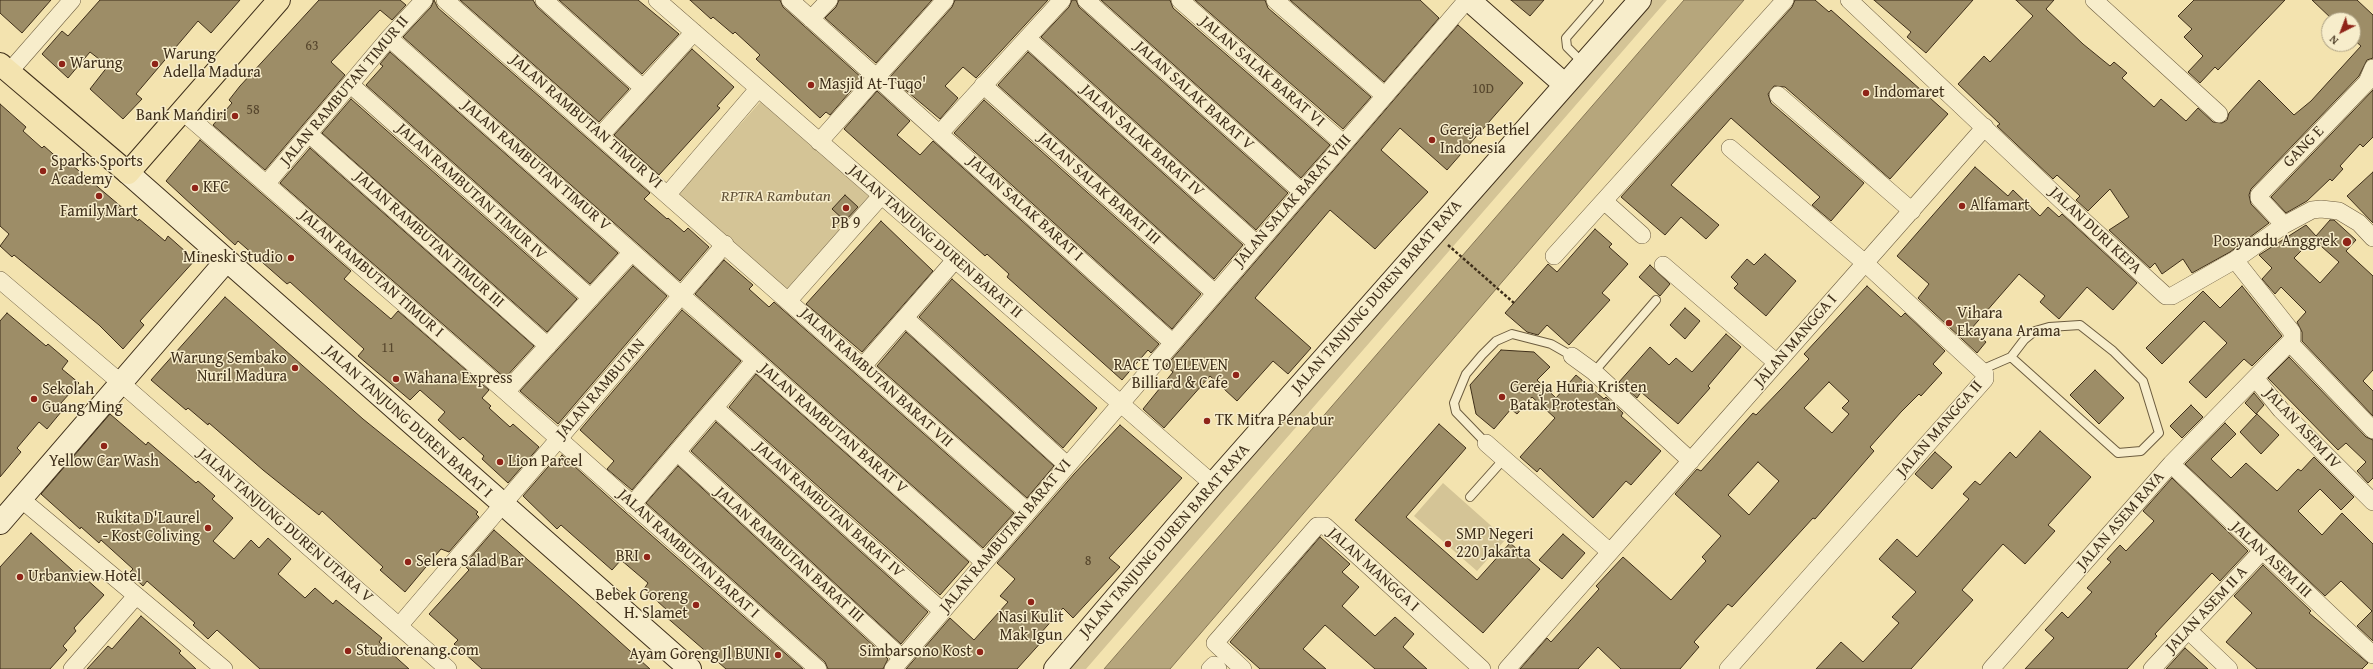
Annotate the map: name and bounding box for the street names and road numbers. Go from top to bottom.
street label: JALAN RAMBUTAN TIMUR II [277,12,413,170]
street label: JALAN SALAK BARAT VI [1196,13,1328,131]
street label: JALAN SALAK BARAT V [1130,37,1258,155]
street label: JALAN RAMBUTAN TIMUR VI [506,51,666,193]
street label: JALAN SALAK BARAT IV [1076,81,1208,201]
street label: JALAN RAMBUTAN TIMUR V [458,96,614,236]
street label: JALAN RAMBUTAN TIMUR IV [392,120,550,264]
street label: GANG E [2280,122,2328,172]
street label: JALAN SALAK BARAT III [1034,129,1164,249]
street label: JALAN SALAK BARAT VIII [1230,131,1356,271]
street label: JALAN SALAK BARAT I [963,152,1087,266]
street label: JALAN TANJUNG DUREN BARAT II [844,161,1026,323]
street label: JALAN RAMBUTAN TIMUR III [350,168,508,312]
street label: JALAN DURI KEPA [2045,183,2145,279]
street label: JALAN TANJUNG DUREN BARAT RAYA [1288,196,1466,398]
street label: JALAN RAMBUTAN TIMUR I [295,206,447,342]
street label: JALAN MANGGA I [1751,291,1841,391]
street label: JALAN RAMBUTAN BARAT VII [796,304,956,452]
street label: JALAN RAMBUTAN [552,335,650,443]
street label: JALAN TANJUNG DUREN BARAT I [320,342,496,502]
street label: JALAN RAMBUTAN BARAT V [755,360,911,498]
street label: JALAN MANGGA II [1893,377,1987,481]
street label: JALAN ASEM IV [2260,384,2344,474]
street label: JALAN RAMBUTAN BARAT IV [750,438,908,582]
street label: JALAN TANJUNG DUREN BARAT RAYA [1076,440,1254,642]
street label: JALAN TANJUNG DUREN UTARA V [193,445,377,607]
street label: JALAN RAMBUTAN BARAT VI [936,455,1076,617]
street label: JALAN ASEM RAYA [2073,468,2169,574]
street label: JALAN RAMBUTAN BARAT III [711,483,867,627]
street label: JALAN RAMBUTAN BARAT I [613,485,763,623]
street label: JALAN ASEM III [2227,518,2315,602]
street label: JALAN MANGGA I [1323,524,1423,616]
street label: JALAN ASEM II A [2162,563,2252,657]

